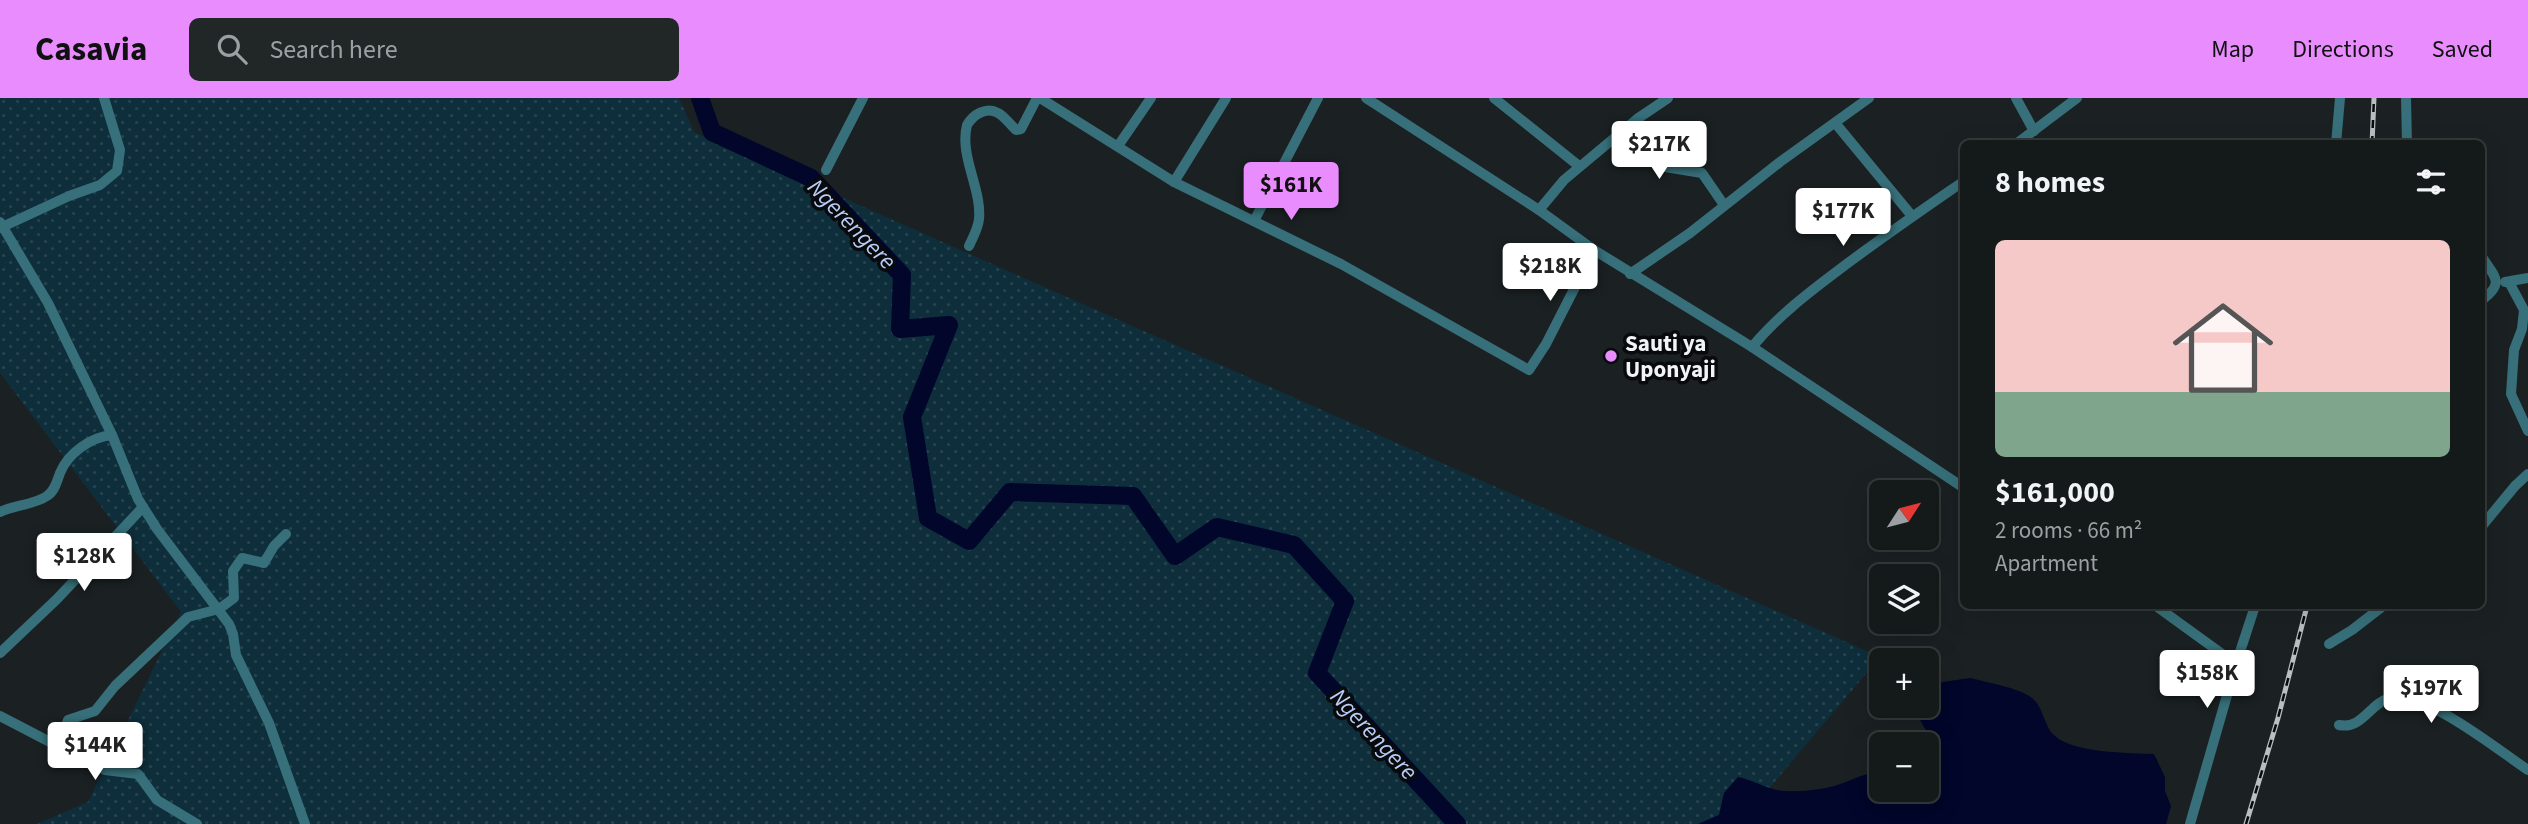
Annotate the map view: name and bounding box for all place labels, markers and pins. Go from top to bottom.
pin: $217K [1610,122,1708,181]
pin: $161K [1242,162,1340,222]
pin: $177K [1794,188,1892,248]
pin: $218K [1501,244,1599,303]
place label: Sauti ya Uponyaji [1625,327,1716,386]
marker: Sauti ya Uponyaji [1603,348,1619,364]
pin: $128K [35,533,133,593]
pin: $158K [2158,650,2256,710]
pin: $197K [2382,666,2480,725]
pin: $144K [46,722,144,782]

